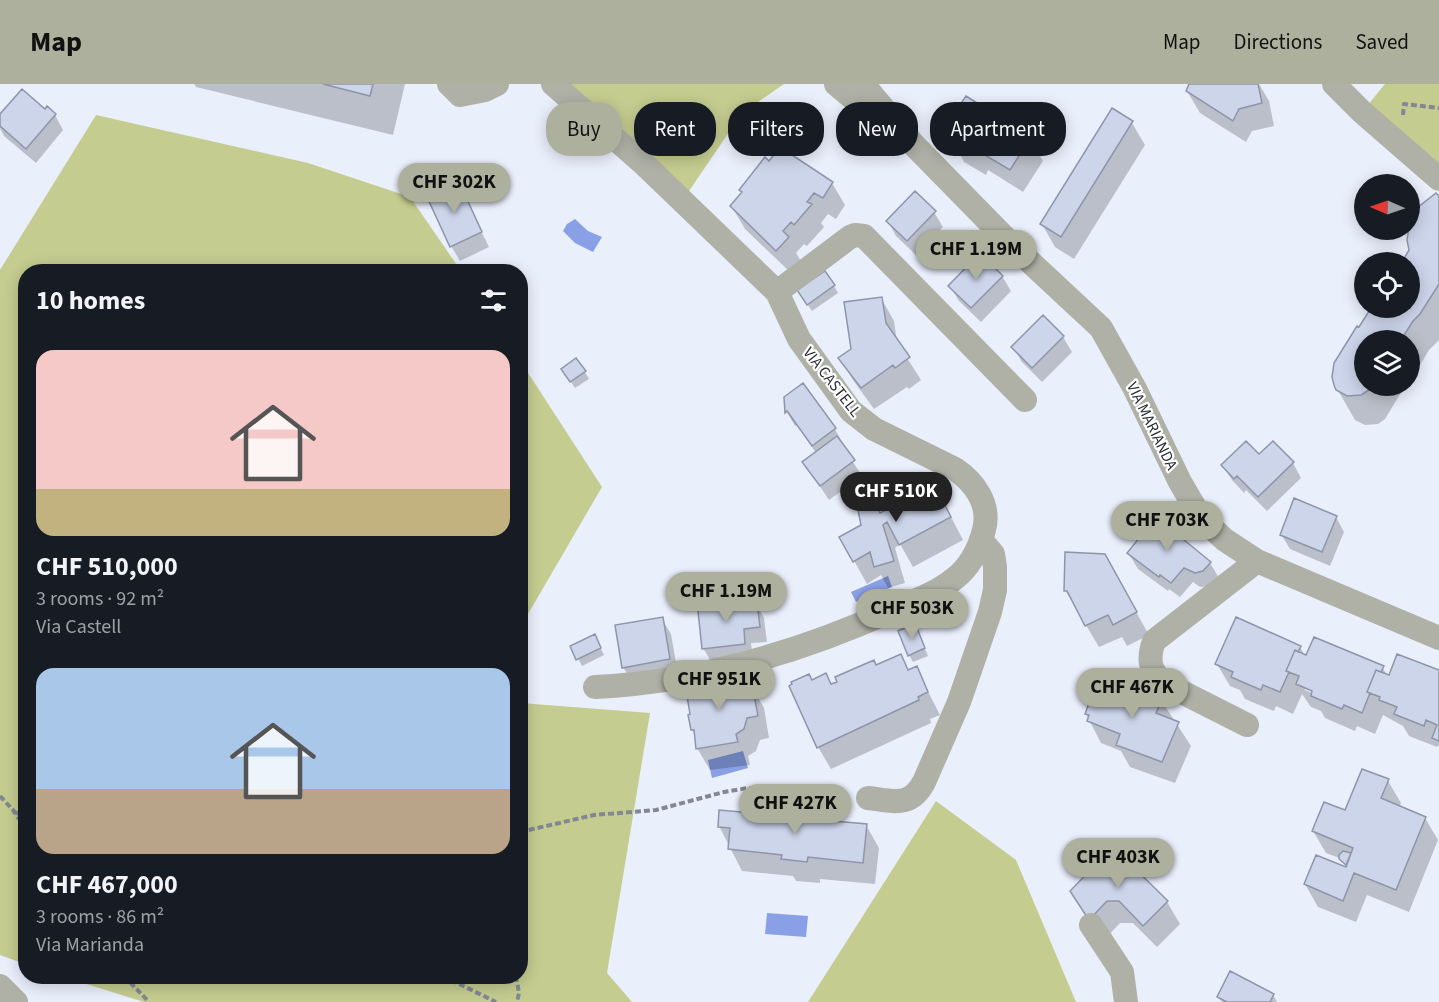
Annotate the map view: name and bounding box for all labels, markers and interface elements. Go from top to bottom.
text: Map [30,22,82,62]
text: Map [1163,27,1201,57]
text: Directions [1234,27,1322,57]
text: Saved [1355,27,1409,57]
chip: Buy [546,102,622,156]
chip: Rent [634,102,716,156]
chip: Filters [728,102,824,156]
chip: New [836,102,918,156]
chip: Apartment [930,102,1066,156]
pin: CHF 302K [392,163,516,214]
text: CHF 302K [412,168,496,196]
north arrow [1354,174,1420,240]
map controls [1354,174,1420,396]
pin: CHF 1.19M [907,230,1045,281]
text: CHF 1.19M [930,235,1022,263]
button: locate [1354,252,1420,318]
text: 10 homes [36,282,145,319]
icon: filters [477,284,510,317]
button: layers [1354,330,1420,396]
street label: VIA CASTELL [798,343,866,422]
street label: VIA MARIANDA [1121,378,1183,474]
icon: home [219,389,327,497]
pin: CHF 510K [834,472,958,523]
text: CHF 510K [854,477,938,505]
pin: CHF 703K [1105,501,1229,552]
text: CHF 703K [1125,506,1209,534]
text: CHF 510,000 [36,548,178,585]
pin: CHF 1.19M [657,572,795,623]
text: CHF 1.19M [680,577,772,605]
text: 3 rooms · 92 m² [36,585,164,613]
pin: CHF 503K [850,589,974,640]
text: CHF 503K [870,594,954,622]
text: Via Castell [36,613,121,641]
pin: CHF 951K [657,660,781,711]
text: CHF 951K [677,665,761,693]
pin: CHF 467K [1070,668,1194,719]
text: CHF 467K [1090,673,1174,701]
icon: home [219,707,327,815]
pin: CHF 427K [733,784,857,835]
text: CHF 427K [753,789,837,817]
pin: CHF 403K [1056,838,1180,889]
text: CHF 403K [1076,843,1160,871]
text: CHF 467,000 [36,866,178,903]
text: 3 rooms · 86 m² [36,903,164,931]
text: Via Marianda [36,931,144,959]

